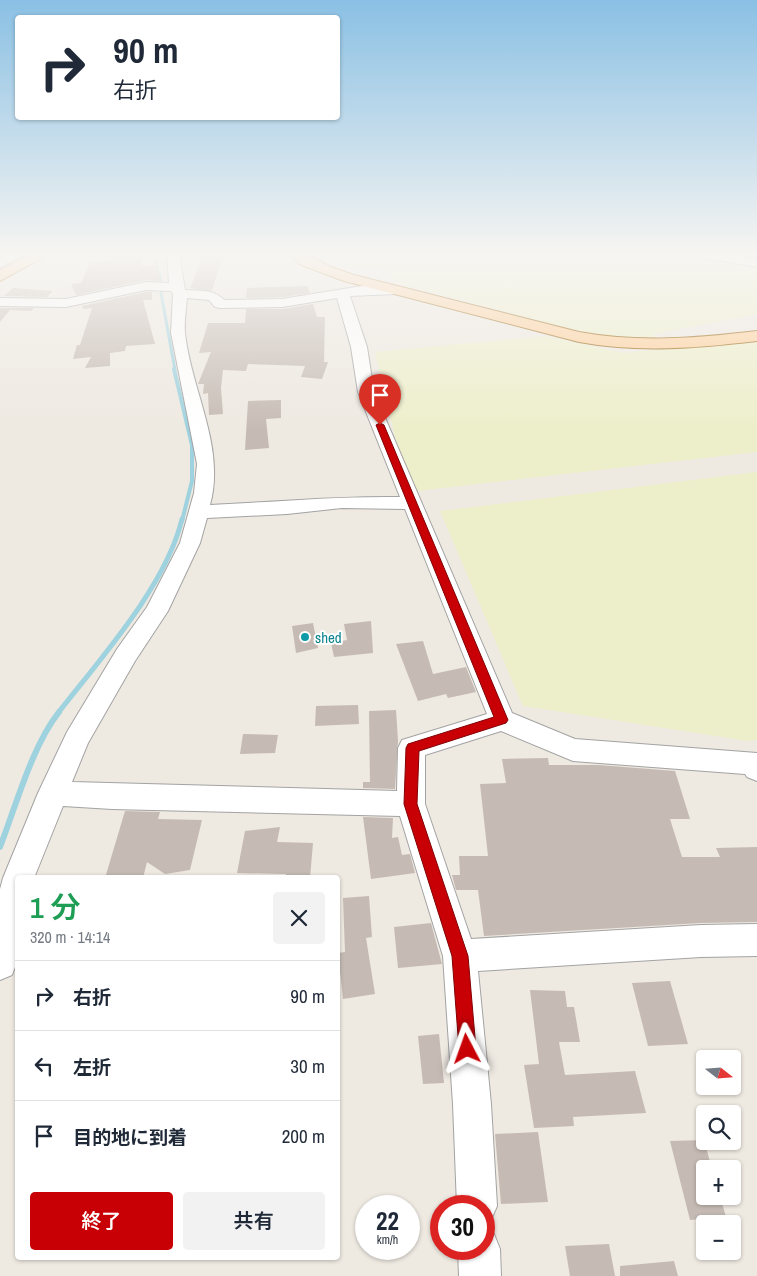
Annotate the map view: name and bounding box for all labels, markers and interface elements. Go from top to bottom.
text: 90 m [113,27,178,74]
icon: right [30,35,95,100]
text: 右折 [113,75,157,105]
pin [359,374,401,425]
icon: arrive [366,381,394,409]
place label: shed [315,627,342,648]
marker: shed [299,631,311,643]
text: 1 分 [30,887,81,927]
button: close [273,892,325,944]
text: 320 m · 14:14 [30,926,110,948]
icon: right [30,982,58,1010]
text: 90 m [290,983,325,1009]
text: 右折 [73,984,111,1010]
position arrow [440,1022,492,1074]
north arrow [696,1050,741,1095]
map controls [696,1050,741,1260]
icon: left [30,1052,58,1080]
text: 30 m [290,1053,325,1079]
text: 左折 [73,1054,111,1080]
button: search [696,1105,741,1150]
icon: arrive [30,1122,58,1150]
text: 200 m [282,1123,325,1149]
text: 目的地に到着 [73,1124,187,1150]
button: + [696,1160,741,1205]
button: 終了 [30,1192,173,1250]
button: 共有 [183,1192,325,1250]
speed limit sign: 30 [430,1195,495,1260]
text: 22 [376,1204,399,1238]
button: − [696,1215,741,1260]
text: km/h [377,1232,398,1248]

